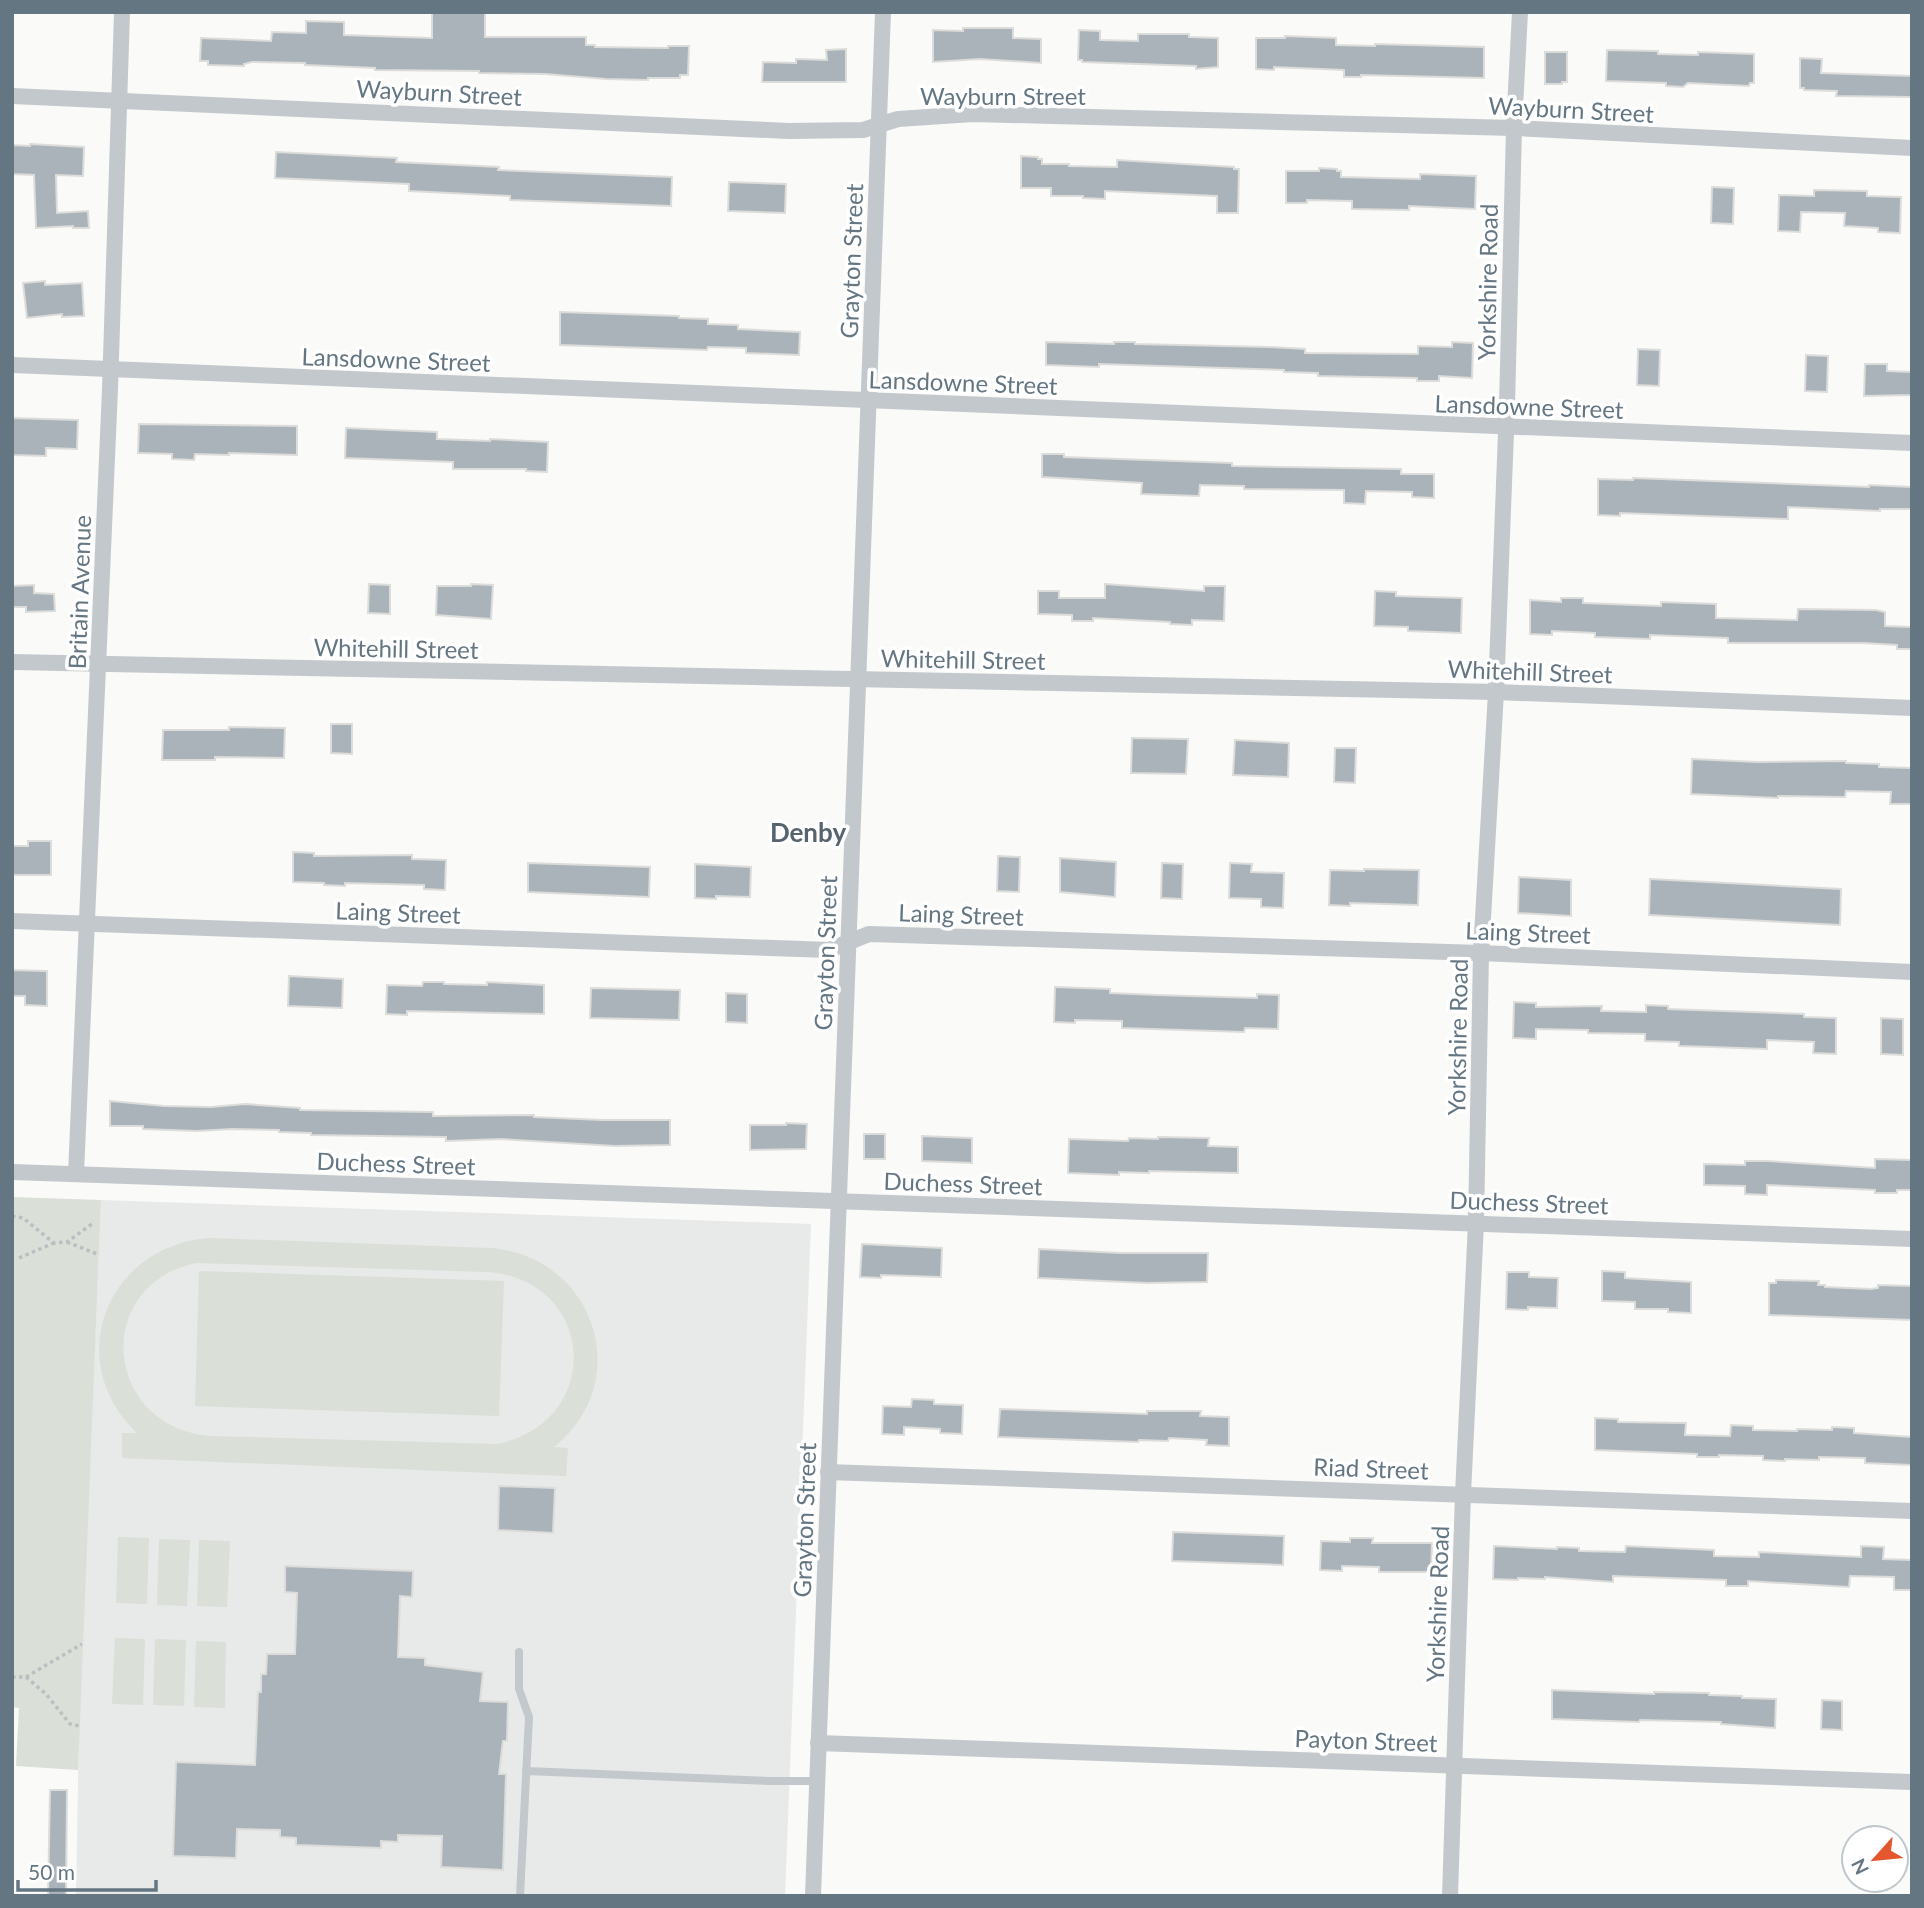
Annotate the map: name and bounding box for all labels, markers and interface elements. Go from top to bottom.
street label: Wayburn Street [355,73,523,111]
street label: Wayburn Street [920,81,1086,110]
street label: Wayburn Street [1487,90,1655,128]
street label: Grayton Street [834,183,868,339]
street label: Yorkshire Road [1471,203,1503,361]
street label: Lansdowne Street [301,341,491,377]
street label: Lansdowne Street [868,364,1058,400]
street label: Lansdowne Street [1434,388,1624,424]
street label: Britain Avenue [62,514,96,670]
street label: Whitehill Street [313,632,479,664]
street label: Whitehill Street [880,643,1046,675]
street label: Whitehill Street [1447,654,1613,688]
district label: Denby [770,816,846,848]
street label: Grayton Street [808,875,842,1031]
street label: Laing Street [335,895,461,929]
street label: Laing Street [898,897,1024,931]
street label: Laing Street [1465,915,1591,949]
street label: Yorkshire Road [1441,958,1473,1116]
street label: Duchess Street [316,1146,476,1180]
street label: Duchess Street [883,1166,1043,1200]
street label: Duchess Street [1449,1185,1609,1219]
street label: Grayton Street [787,1442,821,1598]
street label: Riad Street [1313,1451,1430,1485]
street label: Yorkshire Road [1420,1525,1454,1683]
street label: Payton Street [1294,1723,1438,1757]
north arrow [1840,1824,1910,1894]
scale bar [18,1848,156,1892]
text: N [1846,1855,1873,1879]
text: 50 m [28,1859,75,1884]

